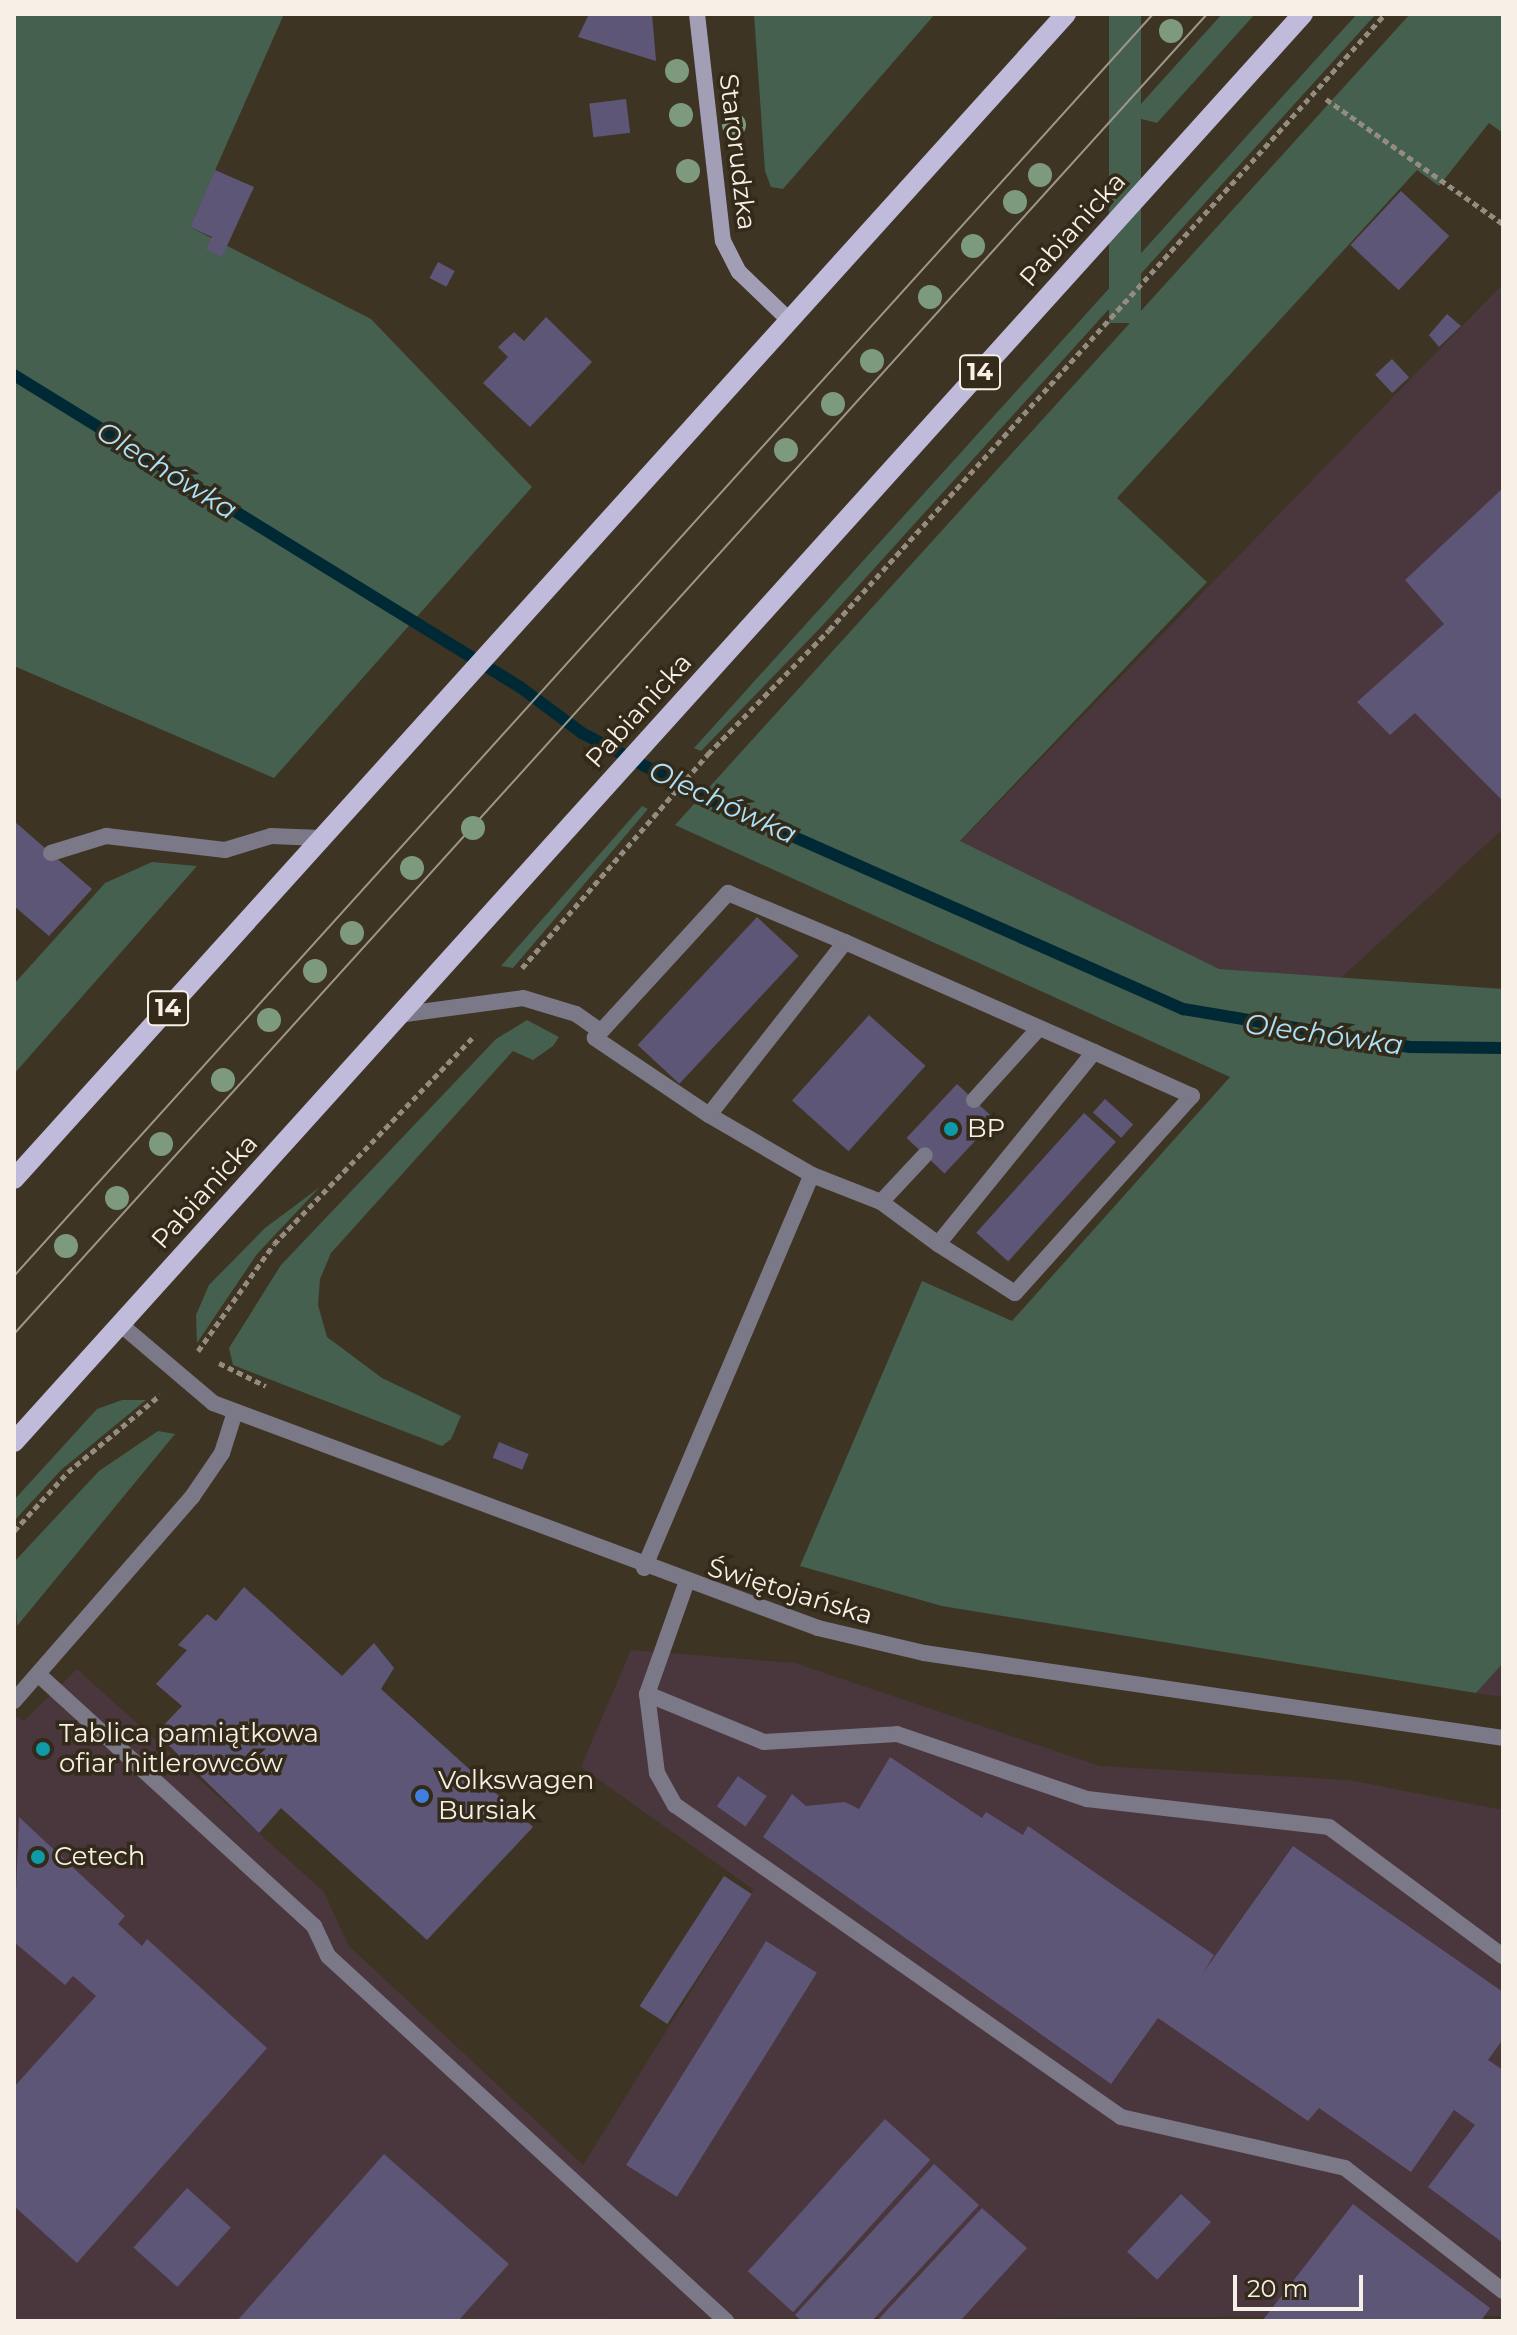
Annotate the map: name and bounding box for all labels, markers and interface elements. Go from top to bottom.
street label: Starorudzka [712,72,762,232]
street label: Pabianicka [1013,166,1133,294]
road number: 14 [958,352,1002,392]
water label: Olechówka [91,414,243,526]
street label: Pabianicka [579,647,699,775]
water label: Olechówka [644,753,802,851]
road number: 14 [146,988,190,1028]
water label: Olechówka [1243,1006,1405,1062]
place label: BP [967,1113,1005,1145]
marker: BP [942,1120,960,1138]
street label: Pabianicka [145,1128,265,1256]
street label: Świętojańska [704,1552,876,1632]
place label: Tablica pamiątkowa ofiar hitlerowców [59,1718,319,1780]
marker: Tablica pamiątkowa ofiar hitlerowców [34,1740,52,1758]
place label: Volkswagen Bursiak [438,1765,594,1826]
marker: Volkswagen Bursiak [413,1787,431,1805]
place label: Cetech [54,1841,145,1873]
marker: Cetech [29,1848,47,1866]
scale bar [1237,2259,1367,2309]
text: 20 m [1247,2274,1308,2303]

